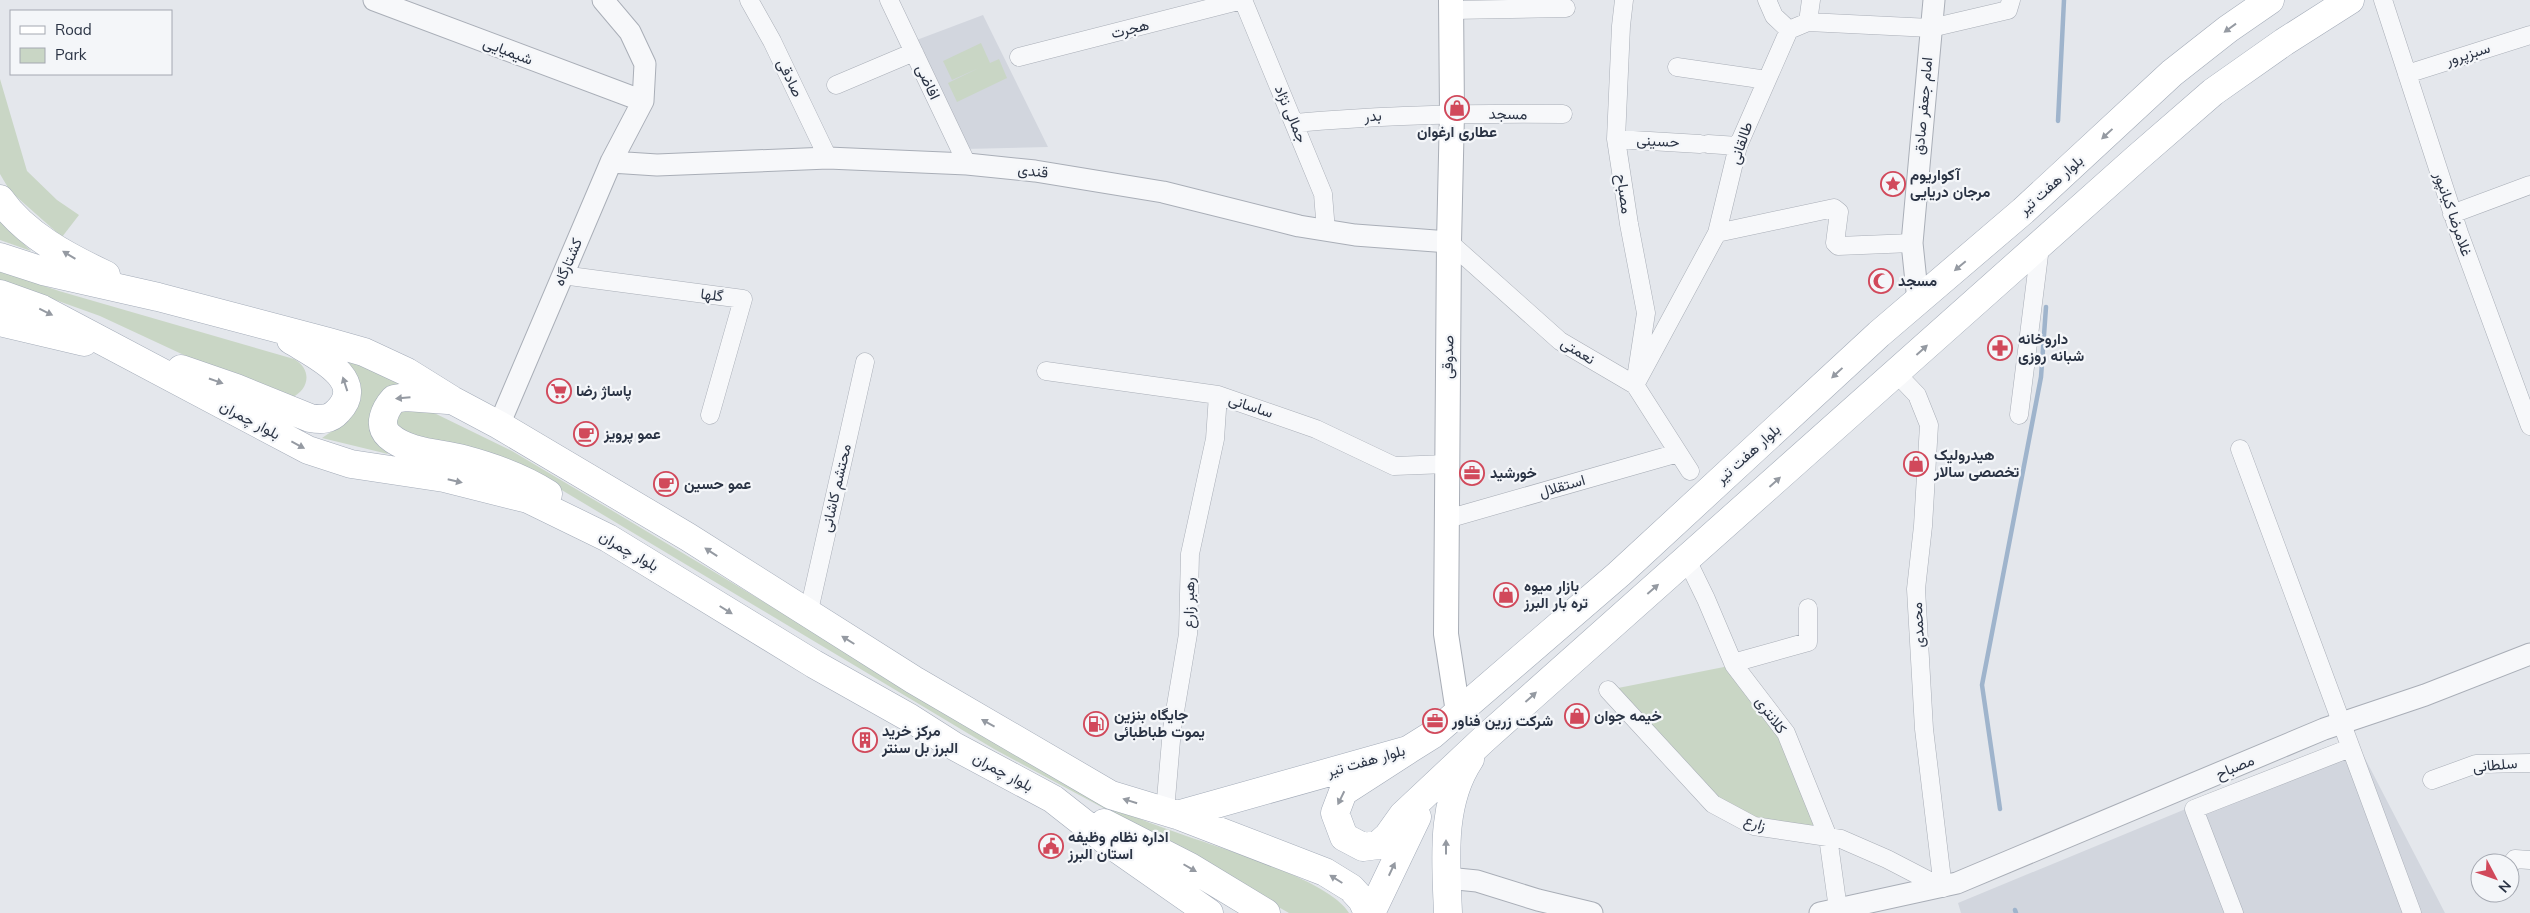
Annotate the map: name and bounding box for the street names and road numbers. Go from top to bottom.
street label: هجرت [1109,15,1151,42]
street label: شیمیایی [480,32,536,70]
street label: سبزپرور [2442,38,2493,70]
street label: صادقی [772,56,808,100]
street label: امام جعفر صادق [1909,56,1937,156]
street label: افاضی [911,61,945,103]
street label: جمالی نژاد [1270,82,1312,146]
street label: مسجد [1488,104,1528,123]
street label: بدر [1363,106,1382,125]
street label: طالقانی [1724,119,1758,167]
street label: حسینی [1636,130,1680,152]
street label: بلوار هفت تیر [2014,151,2087,219]
street label: قندی [1017,159,1049,183]
street label: غلامرضا کیانپور [2429,168,2477,259]
street label: مصباح [1610,173,1637,215]
street label: کشتارگاه [549,235,586,289]
street label: گلها [700,284,725,305]
street label: نعمتی [1557,333,1599,369]
street label: صدوقی [1438,335,1458,379]
street label: ساسانی [1226,389,1276,423]
street label: بلوار چمران [216,396,284,444]
street label: بلوار هفت تیر [1711,420,1784,488]
street label: محتشم کاشانی [816,442,856,534]
street label: استقلال [1537,470,1587,501]
street label: بلوار چمران [596,526,662,576]
street label: رهبر زارع [1179,577,1200,629]
street label: محمدی [1907,602,1929,648]
street label: کلانتری [1751,692,1792,738]
street label: بلوار هفت تیر [1324,740,1407,781]
street label: بلوار چمران [969,748,1037,796]
street label: مصباح [2213,750,2258,785]
street label: سلطانی [2472,753,2518,777]
street label: زارع [1741,810,1769,837]

